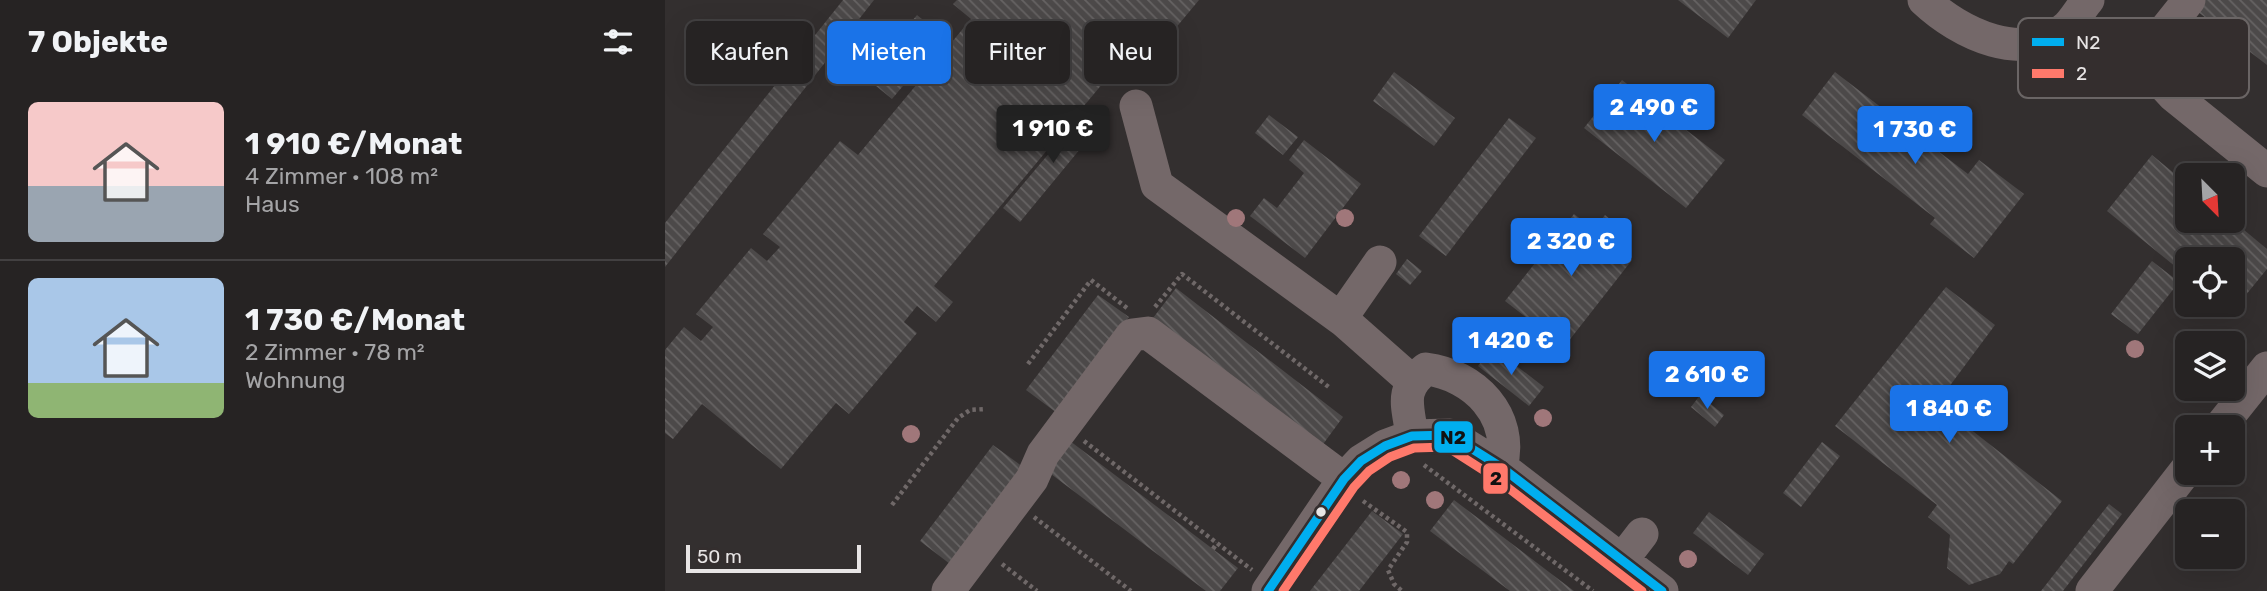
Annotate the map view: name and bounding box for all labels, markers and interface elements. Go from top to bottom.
legend [2018,18,2249,98]
chip: Kaufen [686,21,813,84]
chip: Mieten [827,21,951,84]
chip: Filter [965,21,1070,84]
chip: Neu [1084,21,1177,84]
icon: filters [599,23,637,61]
text: 7 Objekte [28,24,168,60]
text: N2 [2076,31,2100,54]
text: 2 [2076,62,2087,85]
pin: 2 490 € [1589,85,1719,144]
text: 2 490 € [1610,93,1698,121]
pin: 1 910 € [988,106,1118,165]
pin: 1 730 € [1850,106,1980,166]
text: 1 910 € [1012,114,1094,142]
text: 1 730 € [1873,115,1957,143]
text: 1 910 €/Monat [245,126,462,162]
icon: home [84,130,168,214]
text: 4 Zimmer · 108 m² [245,162,438,190]
north arrow [2175,163,2245,233]
map controls [2175,163,2245,569]
text: Haus [245,190,300,218]
pin: 2 320 € [1506,218,1636,278]
text: 2 320 € [1527,227,1615,255]
button: locate [2175,247,2245,317]
text: 1 730 €/Monat [245,302,465,338]
icon: home [84,306,168,390]
pin: 1 420 € [1446,318,1576,377]
text: 1 420 € [1468,326,1554,354]
button: layers [2175,331,2245,401]
text: 2 Zimmer · 78 m² [245,338,425,366]
pin: 2 610 € [1642,352,1772,411]
text: 2 610 € [1665,360,1749,388]
text: Wohnung [245,366,346,394]
pin: 1 840 € [1884,386,2014,445]
text: 1 840 € [1906,394,1992,422]
button: + [2175,415,2245,485]
line badge: N2 [1433,420,1474,454]
text: N2 [1440,426,1466,449]
line badge: 2 [1482,462,1509,495]
text: 2 [1490,467,1502,490]
button: − [2175,499,2245,569]
unlabelled marker [1314,505,1328,519]
scale bar [686,542,861,574]
text: 50 m [697,545,742,568]

